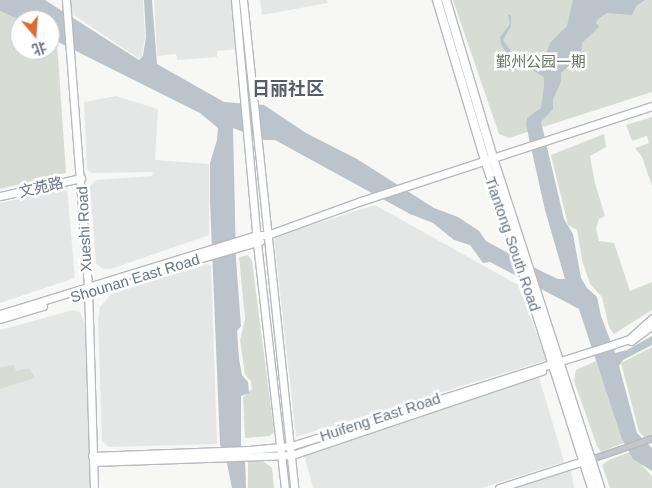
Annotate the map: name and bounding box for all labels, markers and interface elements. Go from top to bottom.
north arrow [10,10,60,60]
text: 北 [30,39,48,58]
park label: 鄞州公园一期 [496,53,586,71]
district label: 日丽社区 [252,78,324,100]
street label: 文苑路 [17,173,65,201]
street label: Tiantong South Road [482,174,544,314]
street label: Xueshi Road [73,186,95,272]
street label: Shounan East Road [68,250,202,306]
street label: Huifeng East Road [317,389,443,445]

